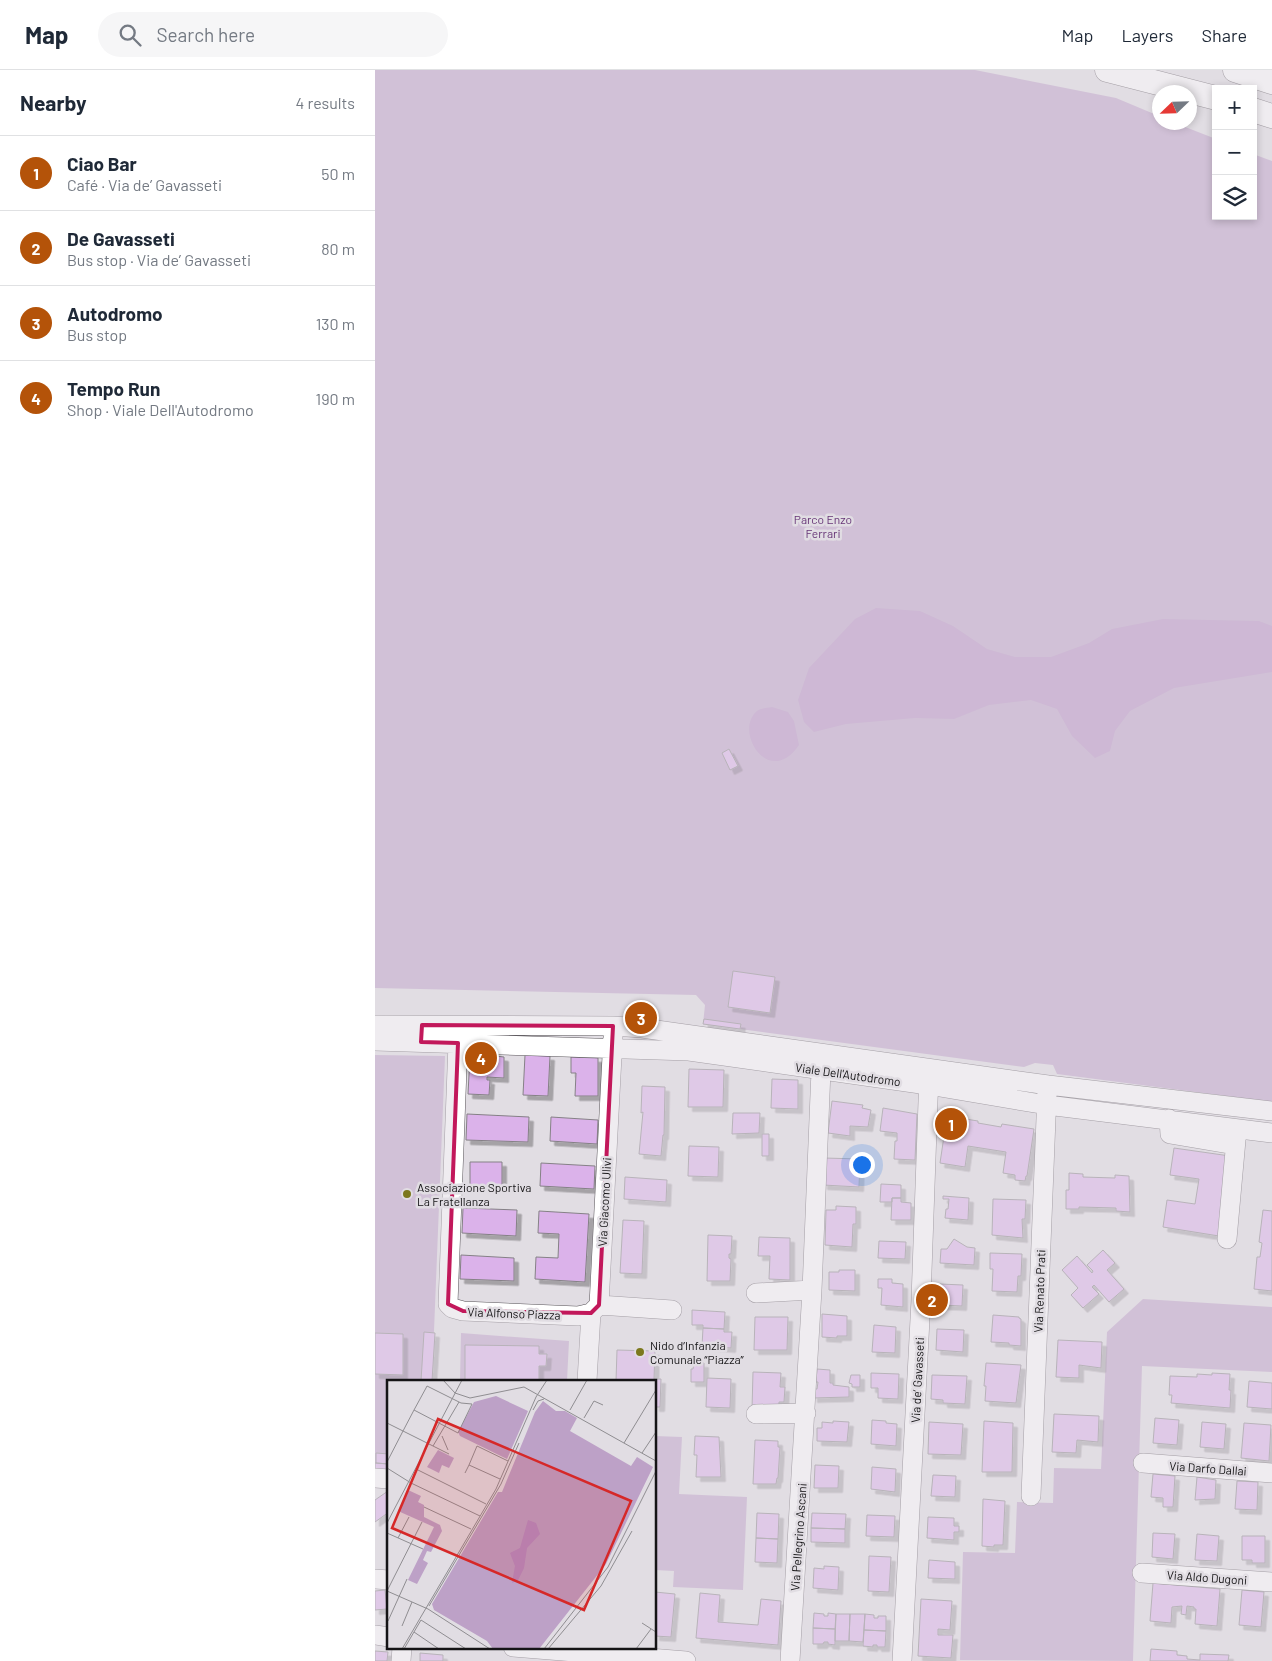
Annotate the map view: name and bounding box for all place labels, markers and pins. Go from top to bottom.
pin: 3 [625,999,657,1037]
pin: 4 [465,1039,497,1077]
pin: 1 [935,1105,967,1143]
place label: Associazione Sportiva La Fratellanza [417,1180,532,1208]
marker: Associazione Sportiva La Fratellanza [401,1188,413,1200]
pin: 2 [916,1281,948,1319]
place label: Nido d’Infanzia Comunale “Piazza” [650,1338,744,1366]
marker: Nido d’Infanzia Comunale “Piazza” [634,1346,646,1358]

